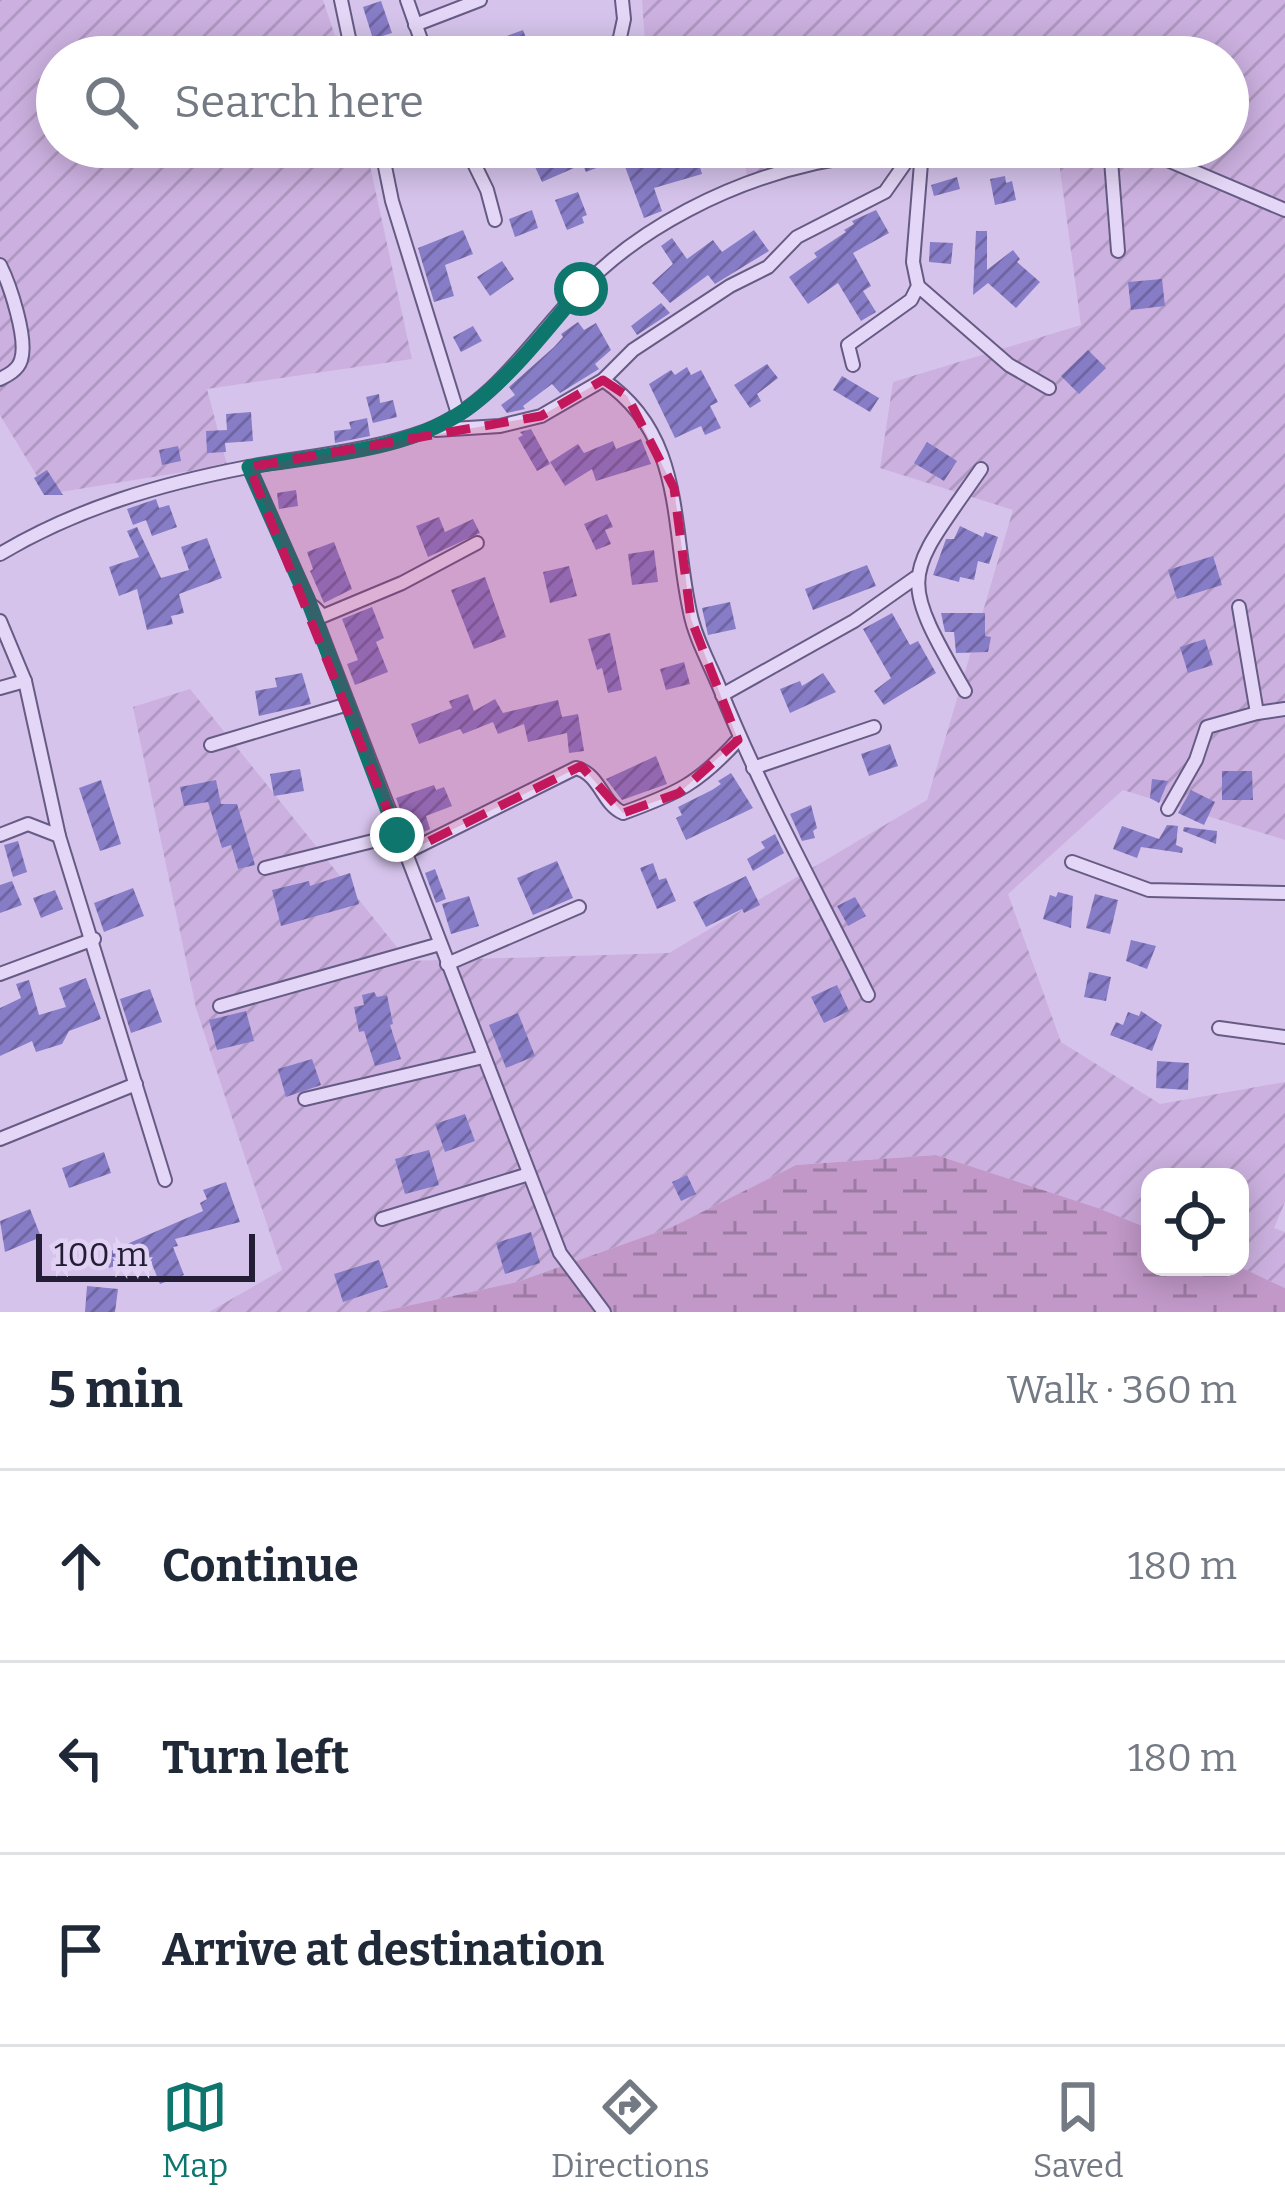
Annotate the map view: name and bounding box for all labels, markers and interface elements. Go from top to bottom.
search box [36,36,1249,168]
icon: search [78,69,144,135]
text: Search here [174,75,424,129]
route start [554,262,608,316]
route end [370,808,424,862]
map controls [1141,1168,1249,1276]
button: locate [1141,1168,1249,1276]
scale bar [36,1228,255,1281]
text: 100 m [54,1235,148,1275]
text: 5 min [48,1359,183,1421]
text: Walk · 360 m [1007,1367,1237,1413]
icon: ahead [48,1533,114,1599]
text: Continue [162,1539,359,1593]
text: 180 m [1128,1543,1237,1589]
icon: left [48,1725,114,1791]
text: Turn left [162,1731,349,1785]
text: 180 m [1128,1735,1237,1781]
icon: arrive [48,1917,114,1983]
text: Arrive at destination [162,1923,604,1977]
tab: Map [162,2074,228,2186]
tab: Directions [551,2074,710,2186]
tab: Saved [1033,2074,1123,2186]

